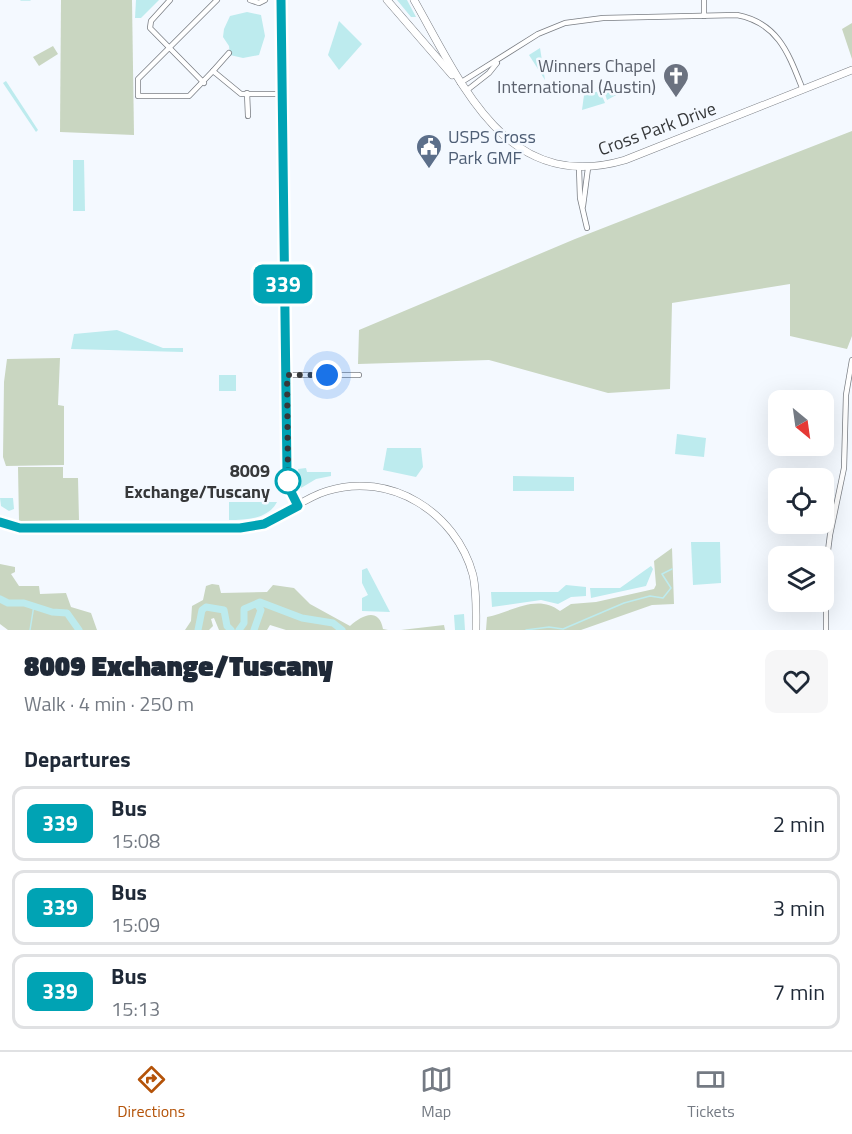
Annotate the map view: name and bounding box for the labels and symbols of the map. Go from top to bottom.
place label: Winners Chapel International (Austin) [497,52,656,100]
church icon: Winners Chapel International (Austin) [661,61,691,99]
street label: Cross Park Drive [594,95,720,162]
place label: USPS Cross Park GMF [448,123,536,171]
public building icon: USPS Cross Park GMF [414,132,444,170]
line badge: 339 [248,264,318,304]
your location [312,360,342,390]
north arrow [768,390,834,456]
place label: 8009 Exchange/Tuscany [124,457,270,505]
marker: 8009 Exchange/Tuscany [275,468,301,494]

